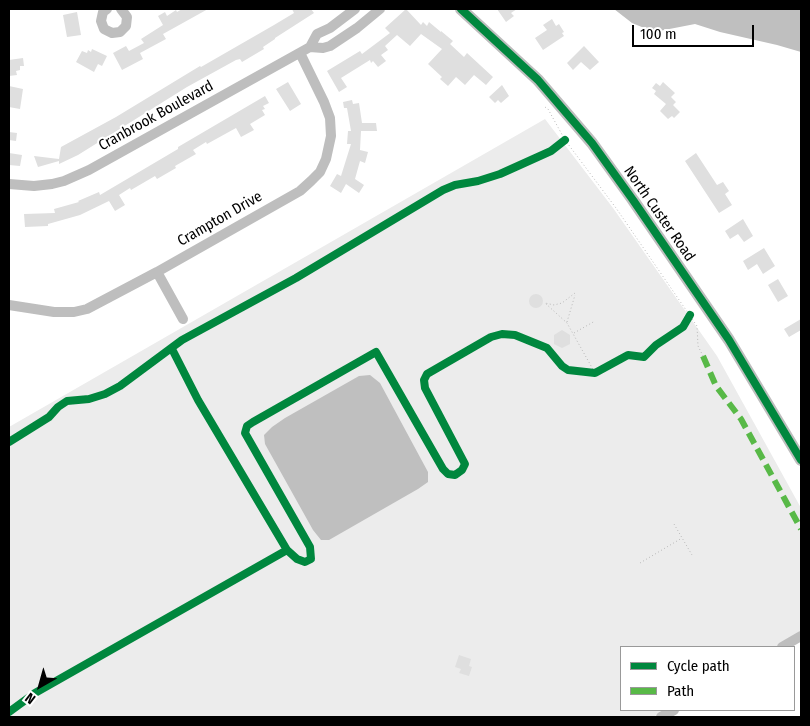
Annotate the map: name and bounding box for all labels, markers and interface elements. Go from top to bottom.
scale bar [635,15,758,47]
text: 100 m [640,25,677,43]
street label: Cranbrook Boulevard [96,77,216,155]
street label: North Custer Road [619,163,699,265]
street label: Crampton Drive [174,188,266,250]
legend [620,646,795,711]
text: Cycle path [667,657,730,675]
north arrow [15,661,65,711]
text: Path [667,682,694,700]
text: N [22,689,39,707]

